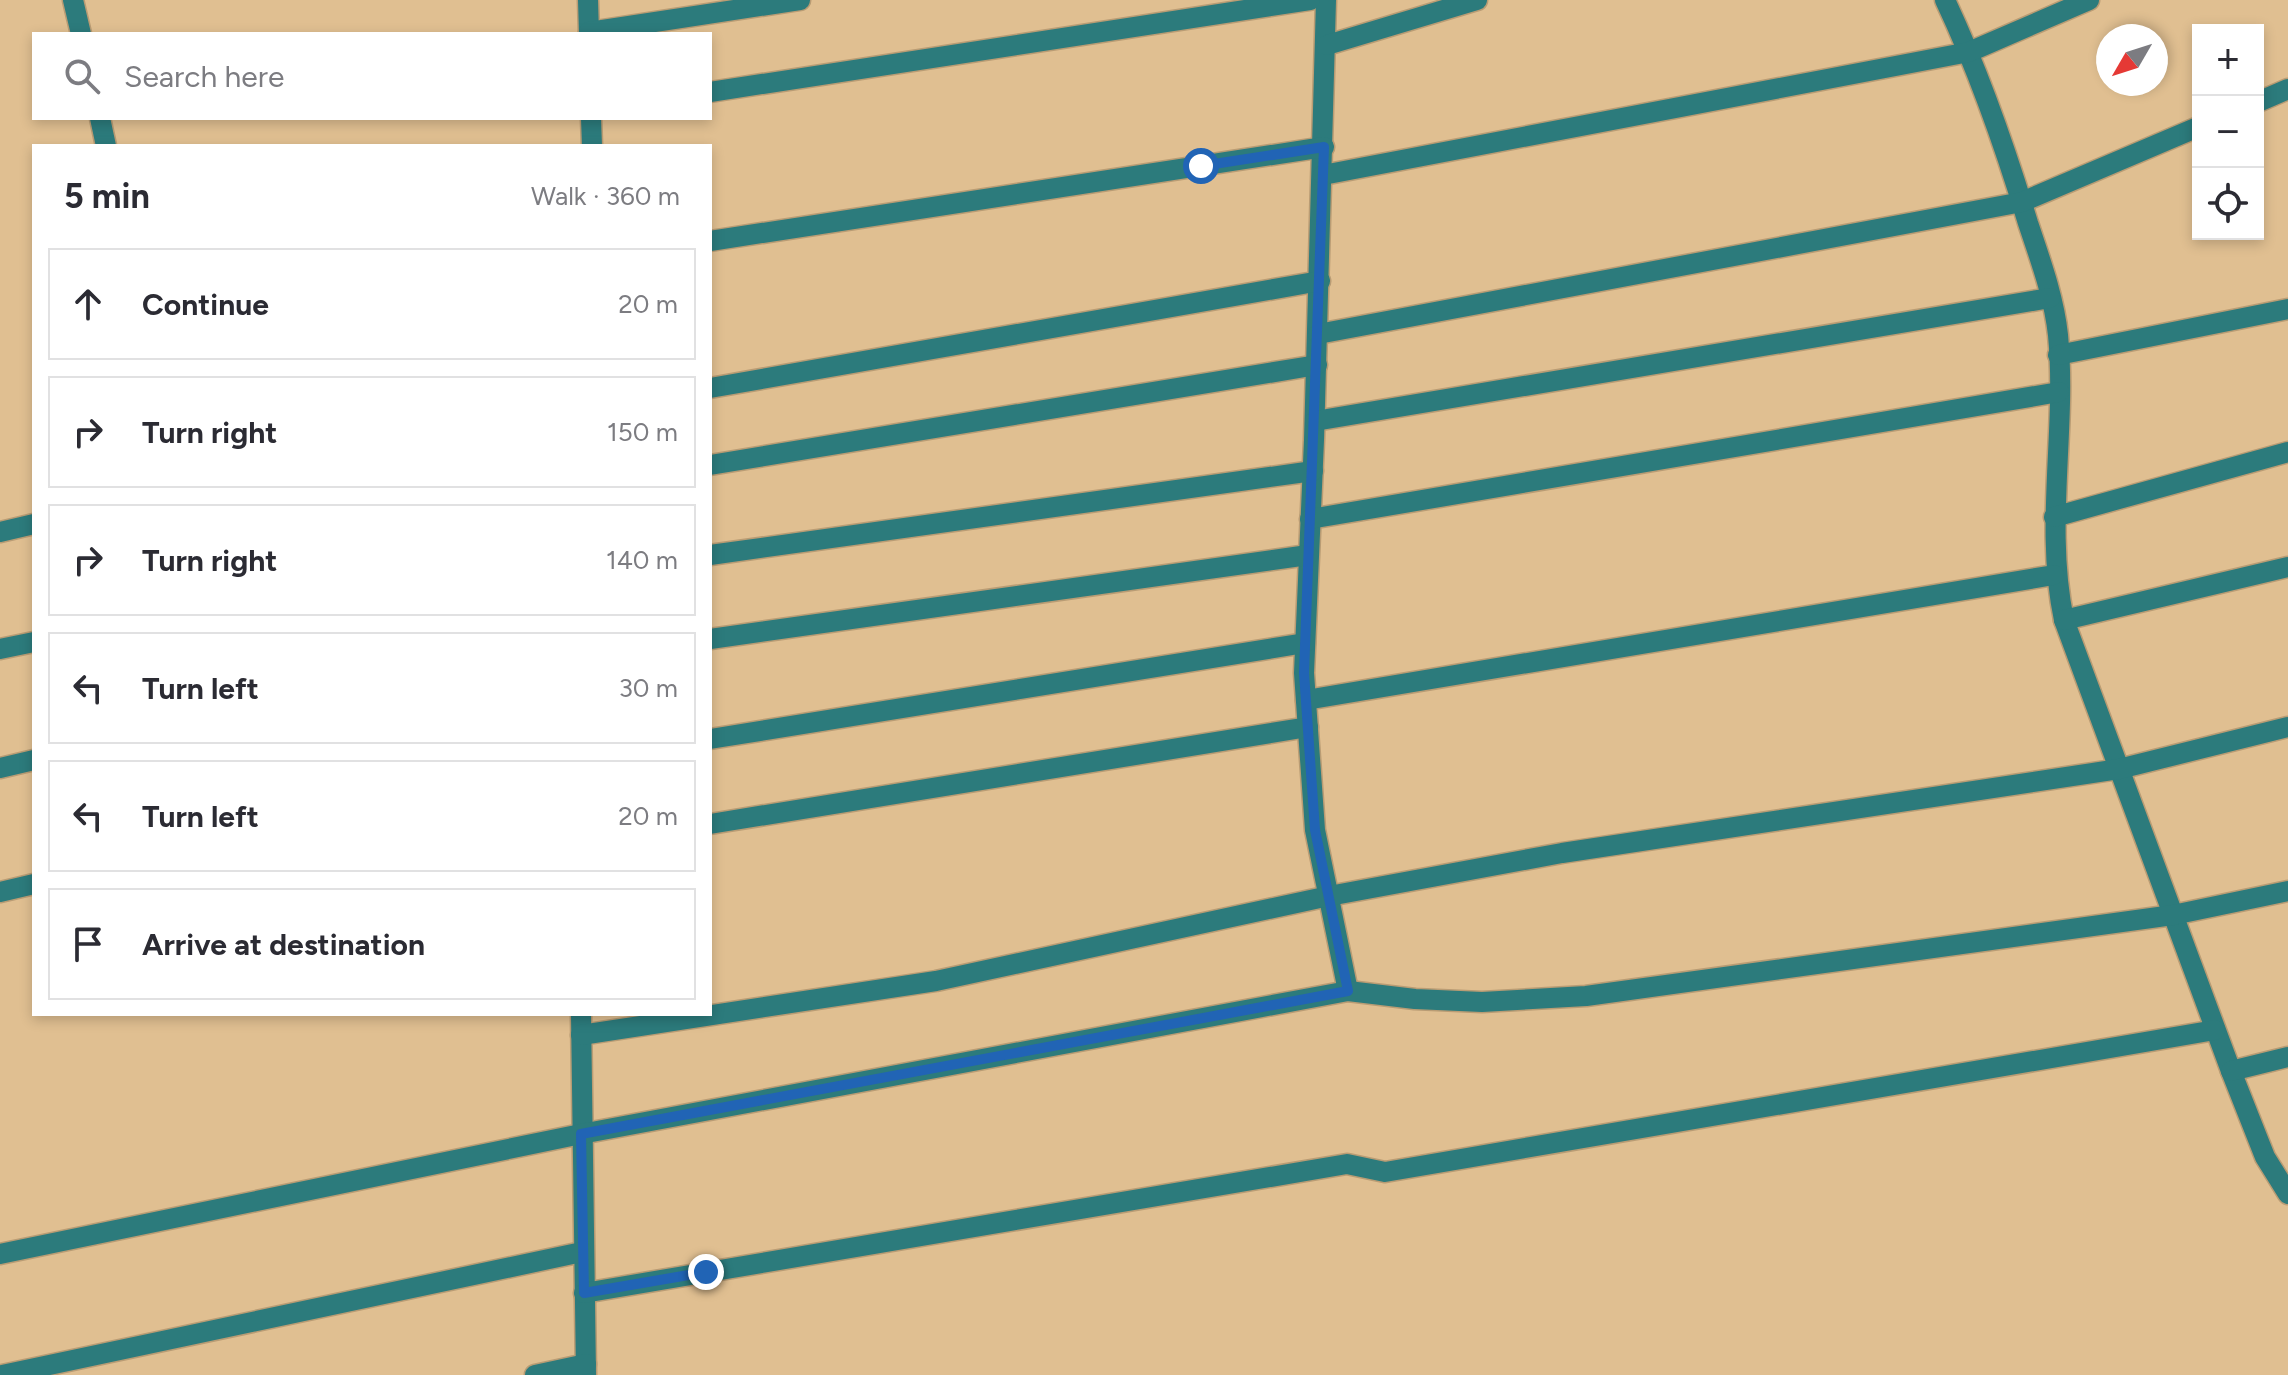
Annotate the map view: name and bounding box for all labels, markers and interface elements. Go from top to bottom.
north arrow [2096,24,2168,96]
map controls [2192,24,2264,240]
button: + [2192,24,2264,96]
search box [32,32,712,120]
icon: search [60,54,104,98]
text: Search here [124,58,284,95]
button: − [2192,96,2264,168]
route start [1183,148,1219,184]
button: locate [2192,168,2264,240]
text: 5 min [64,176,150,217]
text: Walk · 360 m [531,180,680,212]
icon: ahead [66,282,110,326]
text: Continue [142,286,269,323]
text: 20 m [618,288,678,320]
icon: right [66,410,110,454]
text: Turn right [142,414,277,451]
text: 150 m [607,416,678,448]
icon: right [66,538,110,582]
text: Turn right [142,542,277,579]
text: 140 m [606,544,678,576]
icon: left [66,666,110,710]
text: Turn left [142,670,259,707]
text: 30 m [619,672,678,704]
icon: left [66,794,110,838]
text: Turn left [142,798,259,835]
text: 20 m [618,800,678,832]
icon: arrive [66,922,110,966]
text: Arrive at destination [142,926,425,963]
route end [688,1254,724,1290]

